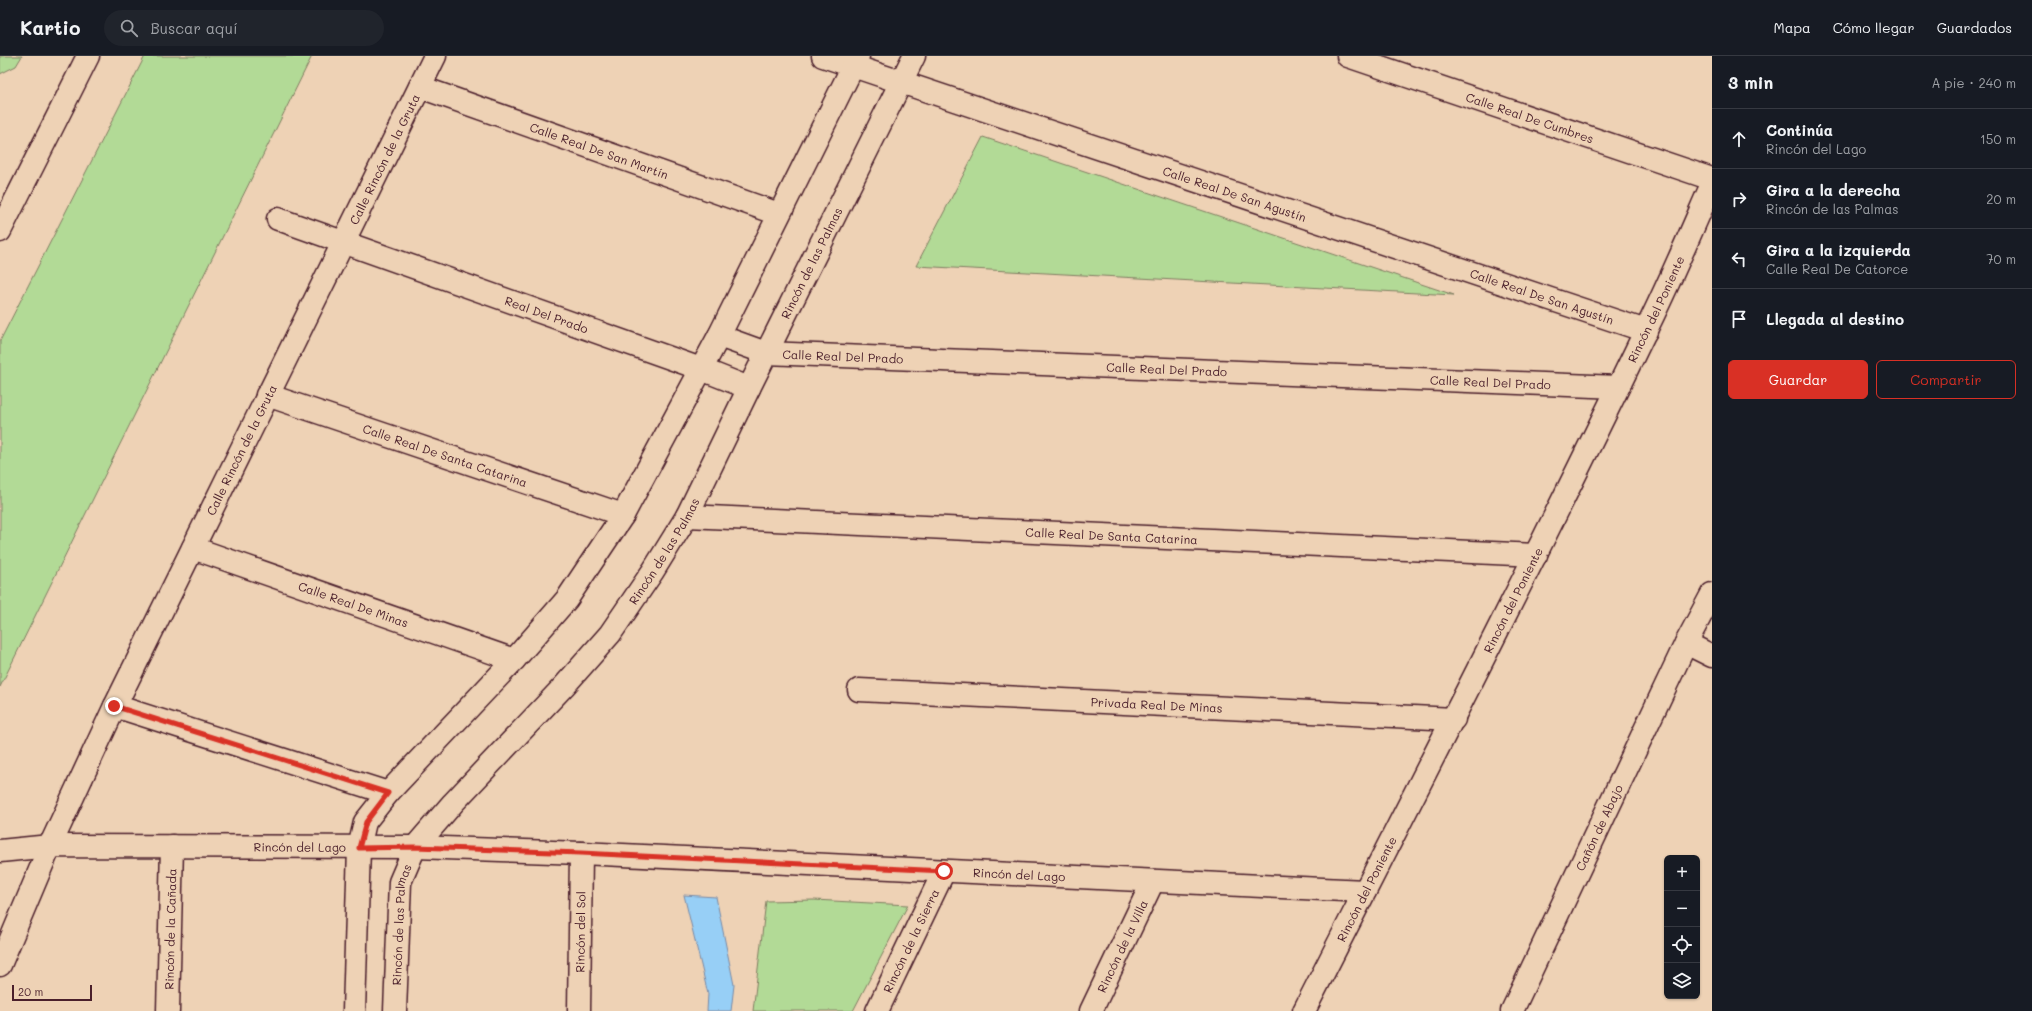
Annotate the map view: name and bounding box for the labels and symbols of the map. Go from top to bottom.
street label: Calle Real De Cumbres [1464,88,1596,147]
street label: Calle Rincón de la Gruta [345,91,423,227]
street label: Calle Real De San Martín [528,118,671,182]
street label: Calle Real De San Agustín [1161,162,1309,225]
street label: Rincón de las Palmas [777,204,846,321]
street label: Rincón del Poniente [1623,253,1688,365]
street label: Calle Real De San Agustín [1468,265,1616,328]
street label: Real Del Prado [503,292,591,336]
street label: Calle Real Del Prado [782,346,904,366]
street label: Calle Real Del Prado [1106,359,1227,379]
street label: Calle Real Del Prado [1430,372,1551,392]
street label: Calle Rincón de la Gruta [202,382,280,518]
street label: Calle Real De Santa Catarina [361,420,529,490]
street label: Rincón de las Palmas [625,495,703,607]
street label: Calle Real De Santa Catarina [1025,524,1198,547]
street label: Rincón del Poniente [1480,544,1546,656]
street label: Calle Real De Minas [296,577,411,631]
street label: Privada Real De Minas [1090,693,1223,716]
route end [105,697,123,715]
street label: Cañón de Abajo [1571,782,1626,873]
street label: Rincón del Poniente [1333,833,1400,944]
street label: Rincón del Lago [253,839,346,855]
street label: Rincón de las Palmas [388,861,415,986]
route start [935,862,953,880]
street label: Rincón del Lago [973,864,1066,884]
street label: Rincón de la Cañada [161,868,179,990]
street label: Rincón de la Sierra [879,886,942,995]
street label: Rincón del Sol [571,891,589,973]
street label: Rincón de la Villa [1093,897,1151,995]
scale bar [12,983,92,1002]

